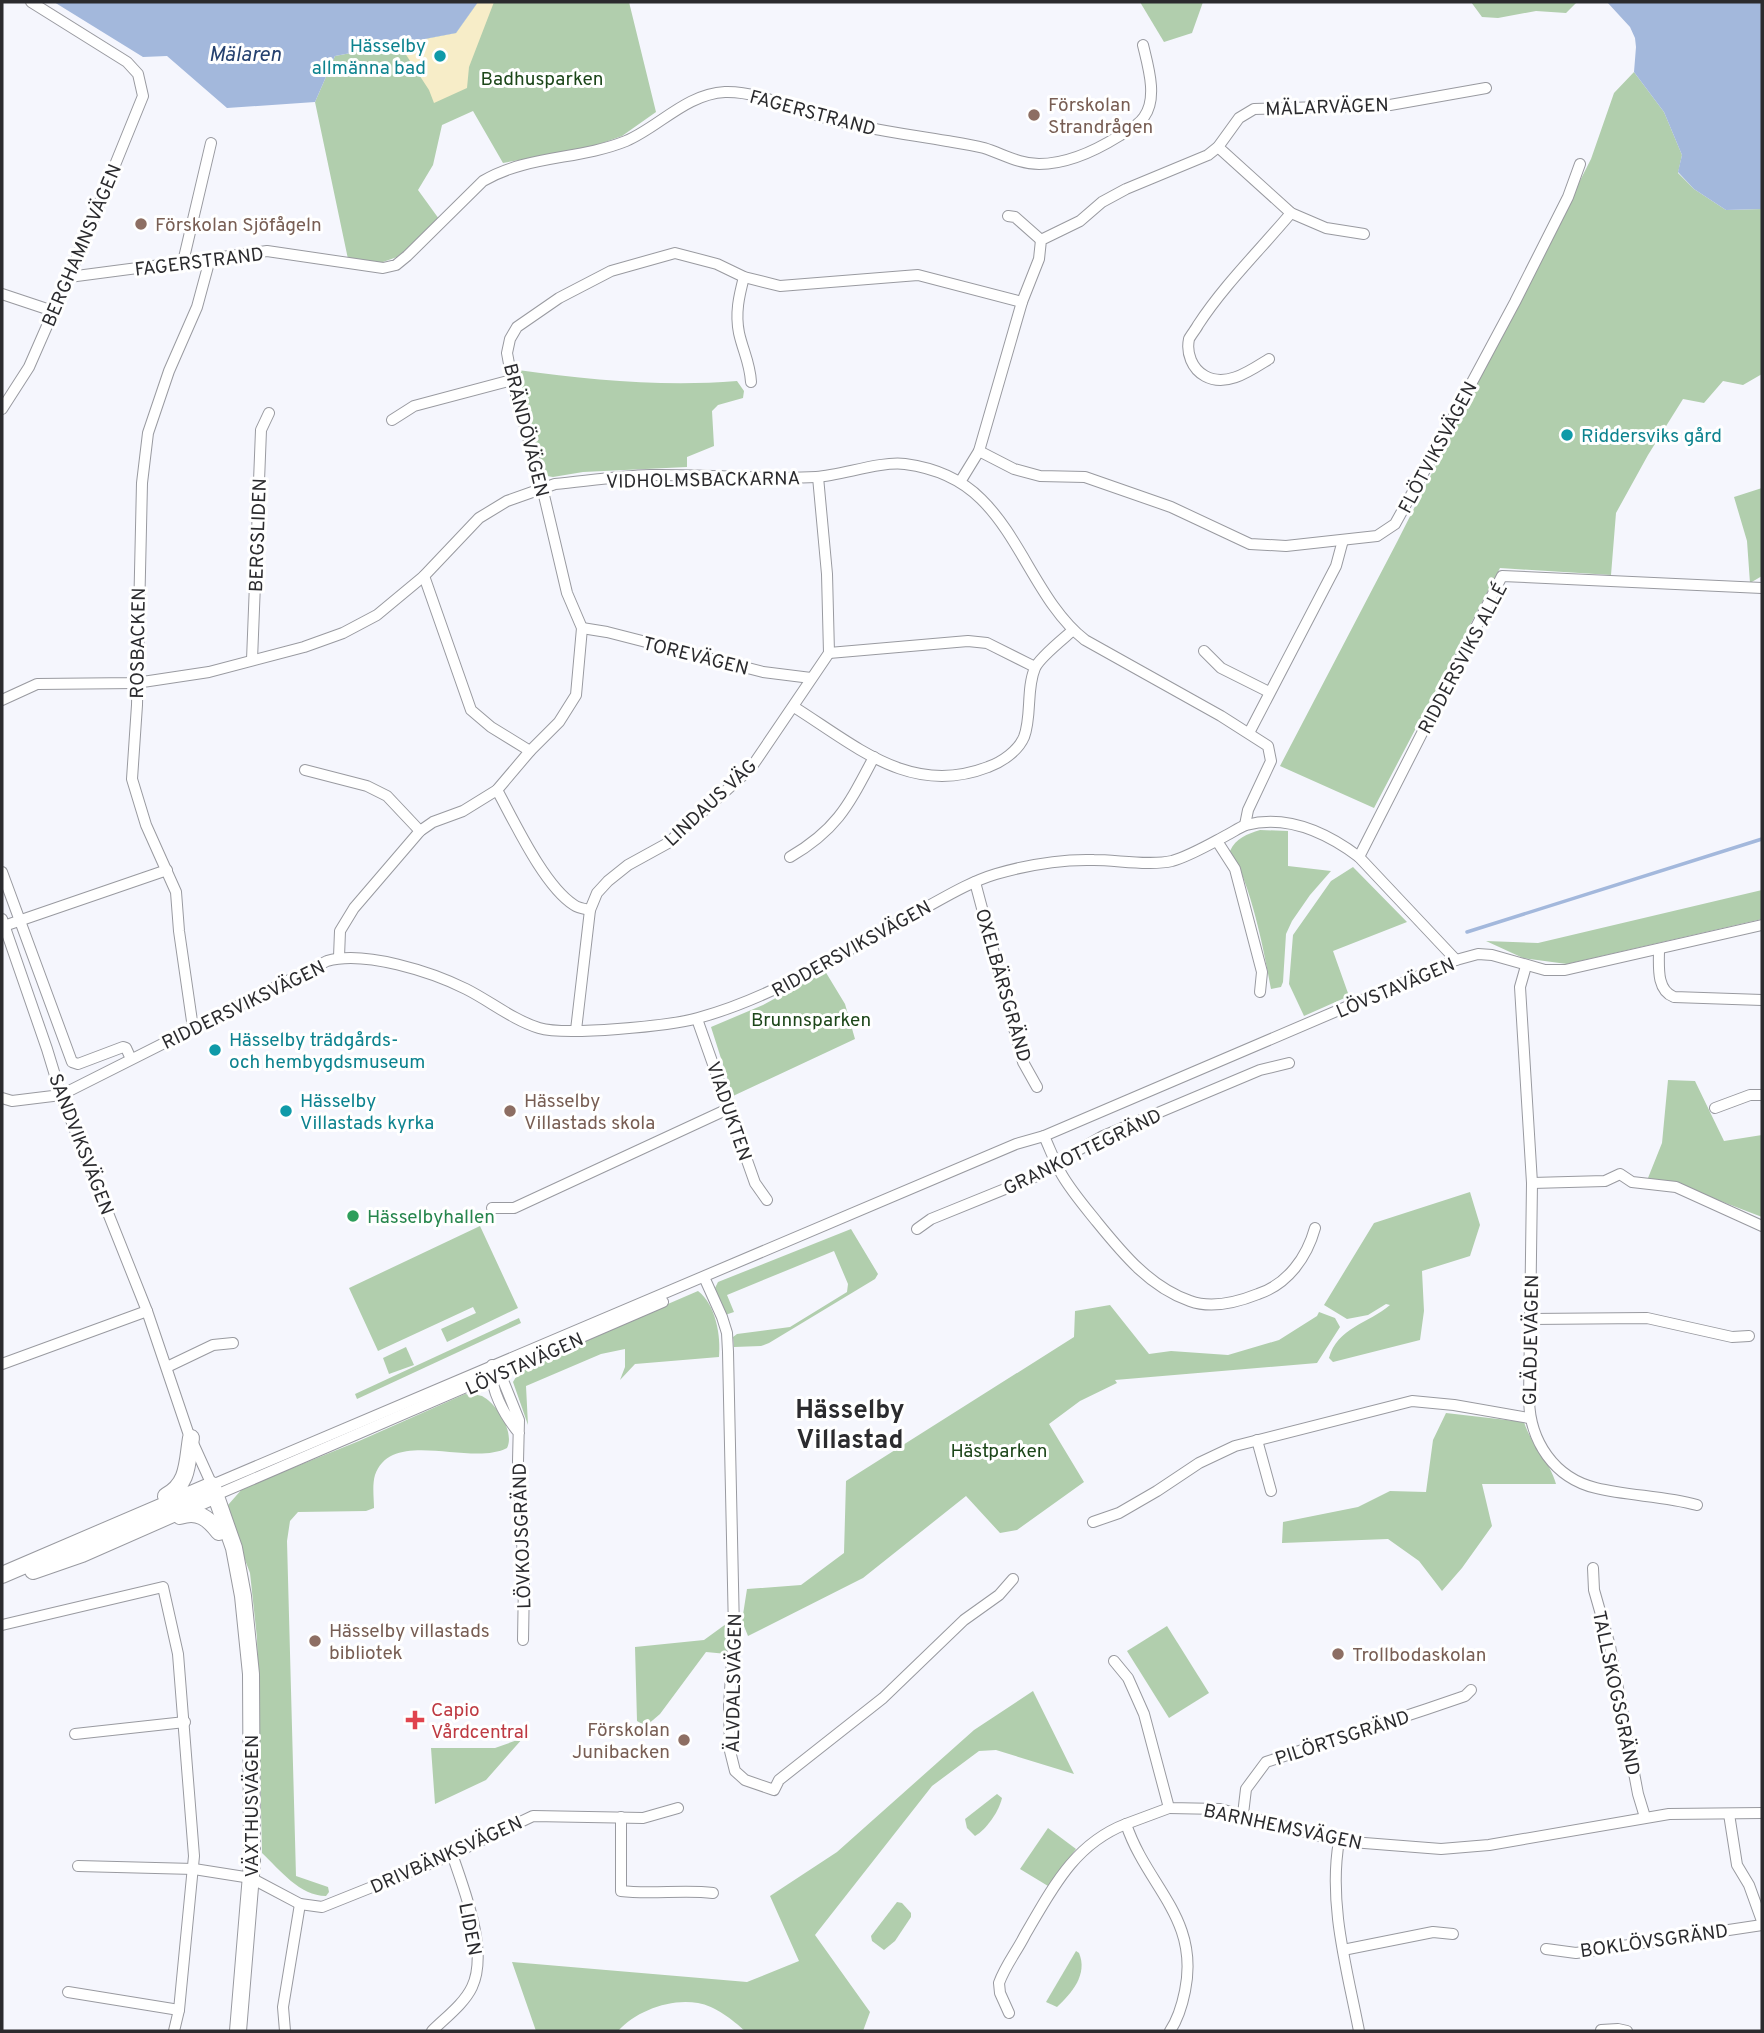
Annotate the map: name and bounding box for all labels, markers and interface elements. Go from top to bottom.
place label: Hässelby allmänna bad [312,35,426,81]
water label: Mälaren [209,42,282,69]
marker: Hässelby allmänna bad [432,48,448,64]
park label: Badhusparken [480,68,604,92]
street label: FAGERSTRAND [747,86,878,142]
street label: MÄLARVÄGEN [1265,93,1389,122]
place label: Förskolan Strandrågen [1048,94,1153,140]
marker: Förskolan Strandrågen [1026,107,1042,123]
street label: BERGHAMNSVÄGEN [37,160,128,331]
place label: Förskolan Sjöfågeln [155,214,322,238]
marker: Förskolan Sjöfågeln [133,216,149,232]
street label: FAGERSTRAND [133,243,265,283]
street label: BRÄNDÖVÄGEN [497,361,554,500]
street label: FLÖTVIKSVÄGEN [1393,377,1484,518]
place label: Riddersviks gård [1581,425,1722,449]
marker: Riddersviks gård [1559,427,1575,443]
street label: VIDHOLMSBACKARNA [606,467,800,495]
street label: BERGSLIDEN [245,478,273,592]
street label: RIDDERSVIKS ALLÉ [1413,579,1514,739]
street label: ROSBACKEN [126,587,152,699]
street label: TOREVÄGEN [640,631,751,682]
street label: LINDAUS VÄG [660,754,763,852]
street label: RIDDERSVIKSVÄGEN [767,895,936,1004]
street label: OXELBÄRSGRÄND [969,906,1036,1065]
street label: LÖVSTAVÄGEN [1332,952,1459,1025]
street label: RIDDERSVIKSVÄGEN [158,955,329,1056]
park label: Brunnsparken [751,1009,871,1033]
place label: Hässelby trädgårds- och hembygdsmuseum [229,1029,425,1075]
marker: Hässelby trädgårds- och hembygdsmuseum [207,1042,223,1058]
street label: VIADUKTEN [700,1059,756,1165]
street label: SANDVIKSVÄGEN [42,1070,119,1219]
place label: Hässelby Villastads kyrka [300,1090,434,1136]
place label: Hässelby Villastads skola [524,1090,655,1136]
marker: Hässelby Villastads kyrka [278,1103,294,1119]
marker: Hässelby Villastads skola [502,1103,518,1119]
street label: GRANKOTTEGRÄND [999,1103,1166,1202]
place label: Hässelbyhallen [367,1206,495,1230]
marker: Hässelbyhallen [345,1208,361,1224]
street label: GLÄDJEVÄGEN [1518,1274,1545,1406]
street label: LÖVSTAVÄGEN [462,1327,588,1402]
district label: Hässelby Villastad [795,1395,905,1458]
park label: Hästparken [950,1440,1048,1464]
street label: LÖVKOJSGRÄND [507,1462,538,1609]
street label: TALLSKOGSGRÄND [1586,1609,1645,1778]
street label: ÄLVDALSVÄGEN [721,1613,748,1753]
place label: Hässelby villastads bibliotek [329,1620,490,1666]
marker: Hässelby villastads bibliotek [307,1633,323,1649]
place label: Trollbodaskolan [1352,1644,1486,1668]
marker: Trollbodaskolan [1330,1646,1346,1662]
place label: Capio Vårdcentral [431,1699,529,1745]
street label: PILÖRTSGRÄND [1272,1705,1413,1772]
marker: Capio Vårdcentral [405,1710,425,1730]
place label: Förskolan Junibacken [572,1719,670,1765]
marker: Förskolan Junibacken [676,1732,692,1748]
street label: VÄXTHUSVÄGEN [240,1734,265,1878]
street label: BARNHEMSVÄGEN [1201,1798,1364,1856]
street label: DRIVBÄNKSVÄGEN [367,1811,527,1900]
street label: LIDEN [452,1901,486,1958]
street label: BOKLÖVSGRÄND [1579,1919,1730,1964]

